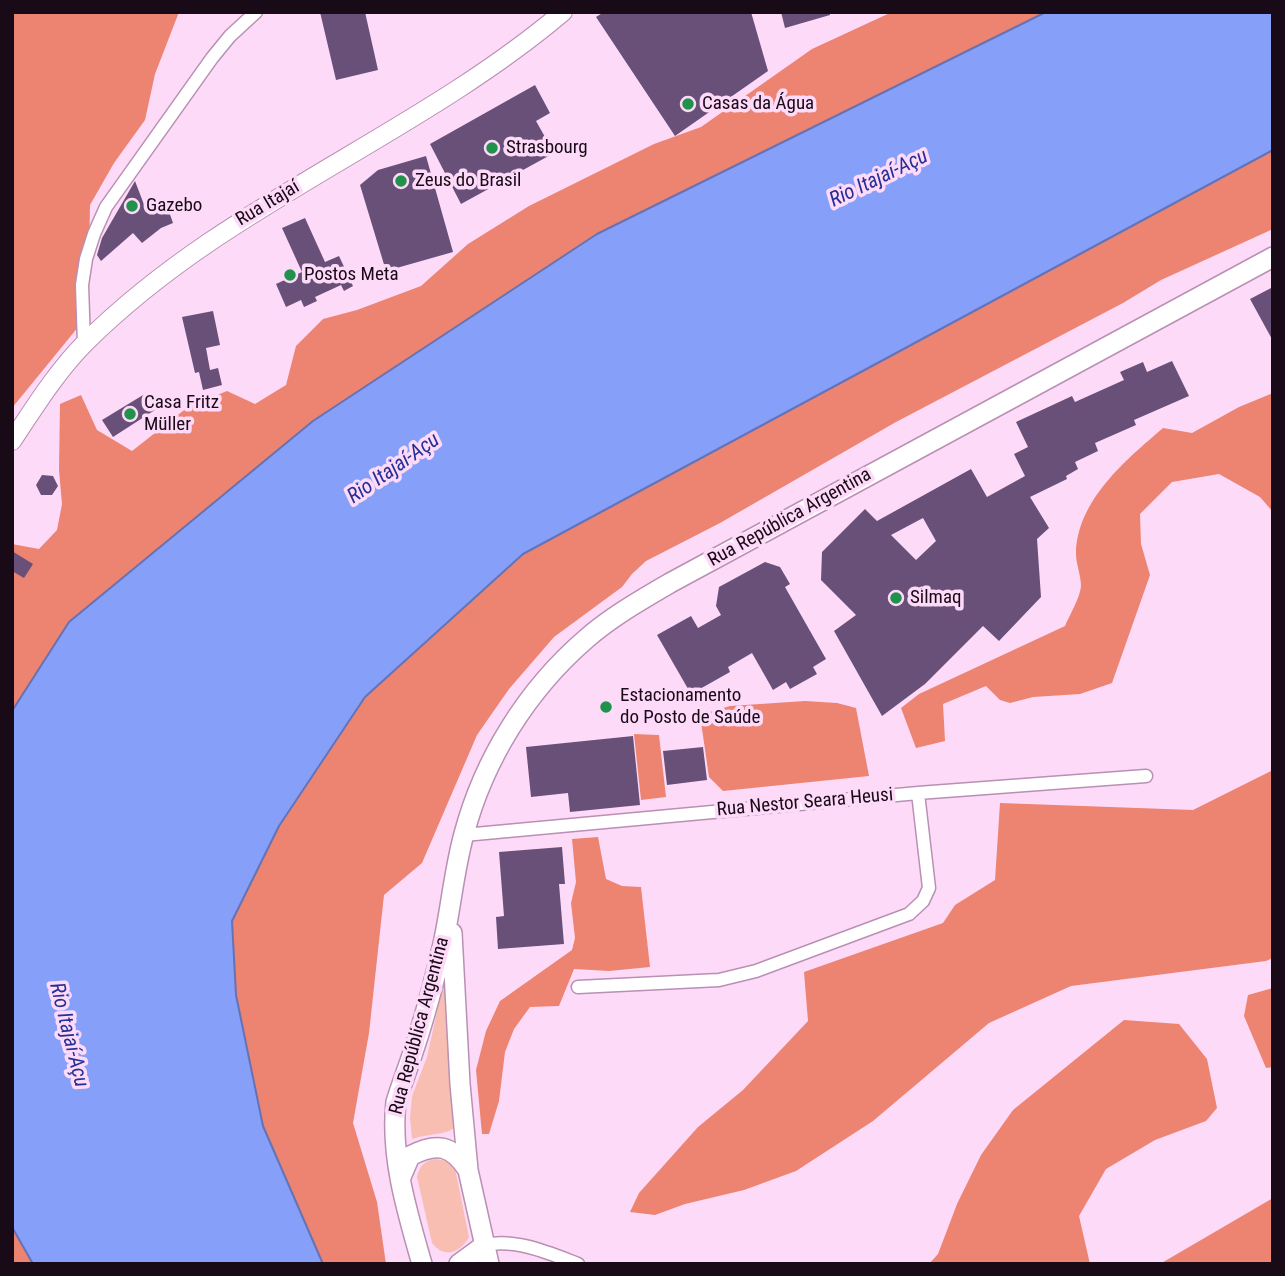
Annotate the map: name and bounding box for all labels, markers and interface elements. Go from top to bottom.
place label: Casas da Água [702,93,814,115]
marker: Casas da Água [680,96,696,112]
place label: Strasbourg [506,137,588,159]
marker: Strasbourg [484,140,500,156]
water label: Rio Itajaí-Açu [826,144,932,214]
place label: Zeus do Brasil [415,170,521,192]
marker: Zeus do Brasil [393,173,409,189]
street label: Rua Itajaí [232,176,304,232]
place label: Gazebo [146,195,202,217]
marker: Gazebo [124,198,140,214]
place label: Postos Meta [304,264,399,286]
marker: Postos Meta [282,267,298,283]
place label: Casa Fritz Müller [144,392,219,436]
marker: Casa Fritz Müller [122,406,138,422]
water label: Rio Itajaí-Açu [343,428,445,510]
street label: Rua República Argentina [704,464,876,572]
place label: Silmaq [910,587,961,609]
marker: Silmaq [888,590,904,606]
place label: Estacionamento do Posto de Saúde [620,685,760,729]
marker: Estacionamento do Posto de Saúde [598,699,614,715]
street label: Rua Nestor Seara Heusi [716,784,894,822]
street label: Rua República Argentina [385,935,455,1117]
water label: Rio Itajaí-Açu [43,980,93,1090]

